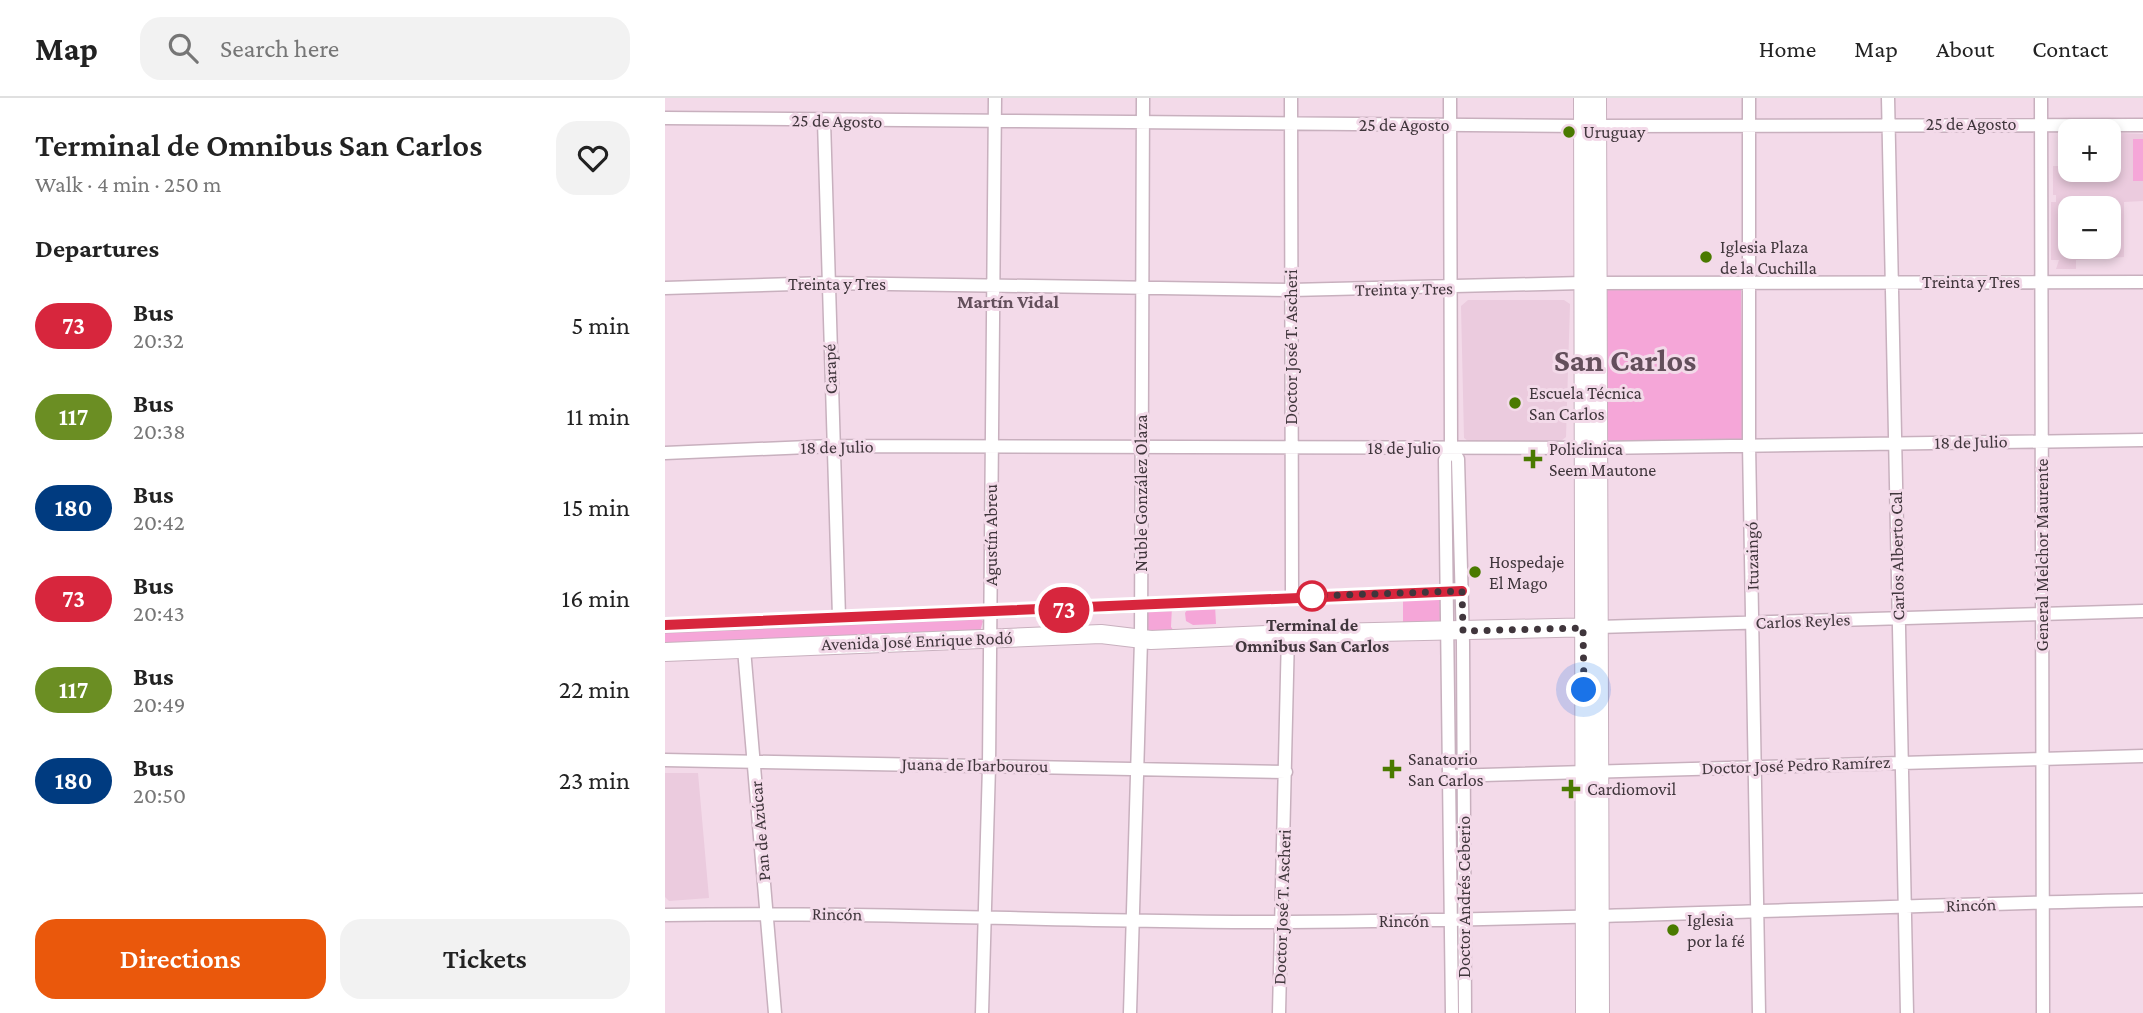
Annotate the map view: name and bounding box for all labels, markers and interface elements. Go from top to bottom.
search box [140,17,630,80]
icon: search [164,29,202,67]
text: Map [35,30,98,67]
text: Search here [220,34,339,63]
text: Home [1759,35,1816,62]
text: Map [1854,35,1898,62]
text: About [1936,35,1994,62]
text: Contact [2032,35,2108,62]
street label: 25 de Agosto [791,110,883,132]
street label: 25 de Agosto [1926,114,2016,134]
street label: 25 de Agosto [1359,115,1449,135]
map controls [2058,119,2121,259]
button: + [2058,119,2121,182]
button: heart [556,121,630,195]
place label: Uruguay [1583,122,1646,142]
marker: Uruguay [1561,124,1577,140]
text: Terminal de Omnibus San Carlos [35,126,482,163]
text: Walk · 4 min · 250 m [35,171,222,197]
button: − [2058,196,2121,259]
text: Departures [35,234,159,263]
place label: Iglesia Plaza de la Cuchilla [1720,237,1817,278]
marker: Iglesia Plaza de la Cuchilla [1698,249,1714,265]
street label: Doctor José T. Ascheri [1281,269,1301,425]
street label: Treinta y Tres [1922,272,2020,292]
street label: Treinta y Tres [788,274,886,294]
street label: Treinta y Tres [1355,278,1453,300]
district label: Martín Vidal [957,291,1059,312]
text: Bus [133,298,174,327]
text: 5 min [571,311,630,340]
text: 73 [62,312,85,339]
text: 20:32 [133,327,184,353]
district label: San Carlos [1554,342,1696,378]
street label: Carapé [819,343,841,395]
place label: Escuela Técnica San Carlos [1529,383,1642,424]
text: Bus [133,389,174,418]
marker: Escuela Técnica San Carlos [1507,395,1523,411]
text: 11 min [566,402,630,431]
text: 117 [59,403,88,430]
street label: Nuble González Olaza [1131,414,1151,572]
text: 20:38 [133,418,186,444]
street label: 18 de Julio [1934,431,2008,453]
street label: 18 de Julio [800,436,874,458]
street label: 18 de Julio [1367,438,1441,458]
place label: Policlinica Seem Mautone [1549,439,1656,480]
marker: Policlinica Seem Mautone [1523,449,1543,469]
street label: General Melchor Maurente [2032,458,2052,651]
text: Bus [133,480,174,509]
street label: Agustín Abreu [981,484,1001,586]
street label: Carlos Alberto Cal [1886,491,1908,621]
text: 15 min [563,493,630,522]
text: 180 [55,494,92,521]
text: 20:42 [133,509,185,535]
street label: Ituzaingó [1741,521,1763,591]
place label: Hospedaje El Mago [1489,552,1564,593]
marker: Hospedaje El Mago [1467,564,1483,580]
text: Bus [133,571,174,600]
marker: Terminal de Omnibus San Carlos [1297,581,1327,611]
text: 16 min [562,584,630,613]
text: 73 [62,585,85,612]
line badge: 73 [1033,587,1095,633]
text: 73 [1052,596,1076,623]
text: 20:43 [133,600,185,626]
street label: Carlos Reyles [1755,609,1851,633]
place label: Terminal de Omnibus San Carlos [1235,615,1389,656]
street label: Avenida José Enrique Rodó [821,628,1013,654]
text: Bus [133,662,174,691]
your location [1566,672,1601,707]
text: 22 min [559,675,630,704]
text: 117 [59,676,88,703]
text: 20:49 [133,691,185,717]
place label: Sanatorio San Carlos [1408,749,1484,790]
street label: Doctor José Pedro Ramírez [1701,752,1891,778]
text: Bus [133,753,174,782]
street label: Juana de Ibarbourou [899,754,1049,776]
marker: Sanatorio San Carlos [1382,759,1402,779]
text: 23 min [559,766,630,795]
text: 180 [55,767,92,794]
street label: Pan de Azúcar [746,779,774,882]
marker: Cardiomovil [1561,779,1581,799]
place label: Cardiomovil [1587,779,1676,799]
text: 20:50 [133,782,186,808]
street label: Doctor Andrés Ceberio [1454,816,1474,978]
street label: Doctor José T. Ascheri [1269,829,1295,985]
street label: Rincón [1946,894,1997,916]
street label: Rincón [812,904,863,924]
place label: Iglesia por la fé [1687,910,1745,951]
street label: Rincón [1379,911,1429,931]
button: Directions [35,919,326,999]
button: Tickets [340,919,630,999]
marker: Iglesia por la fé [1665,922,1681,938]

